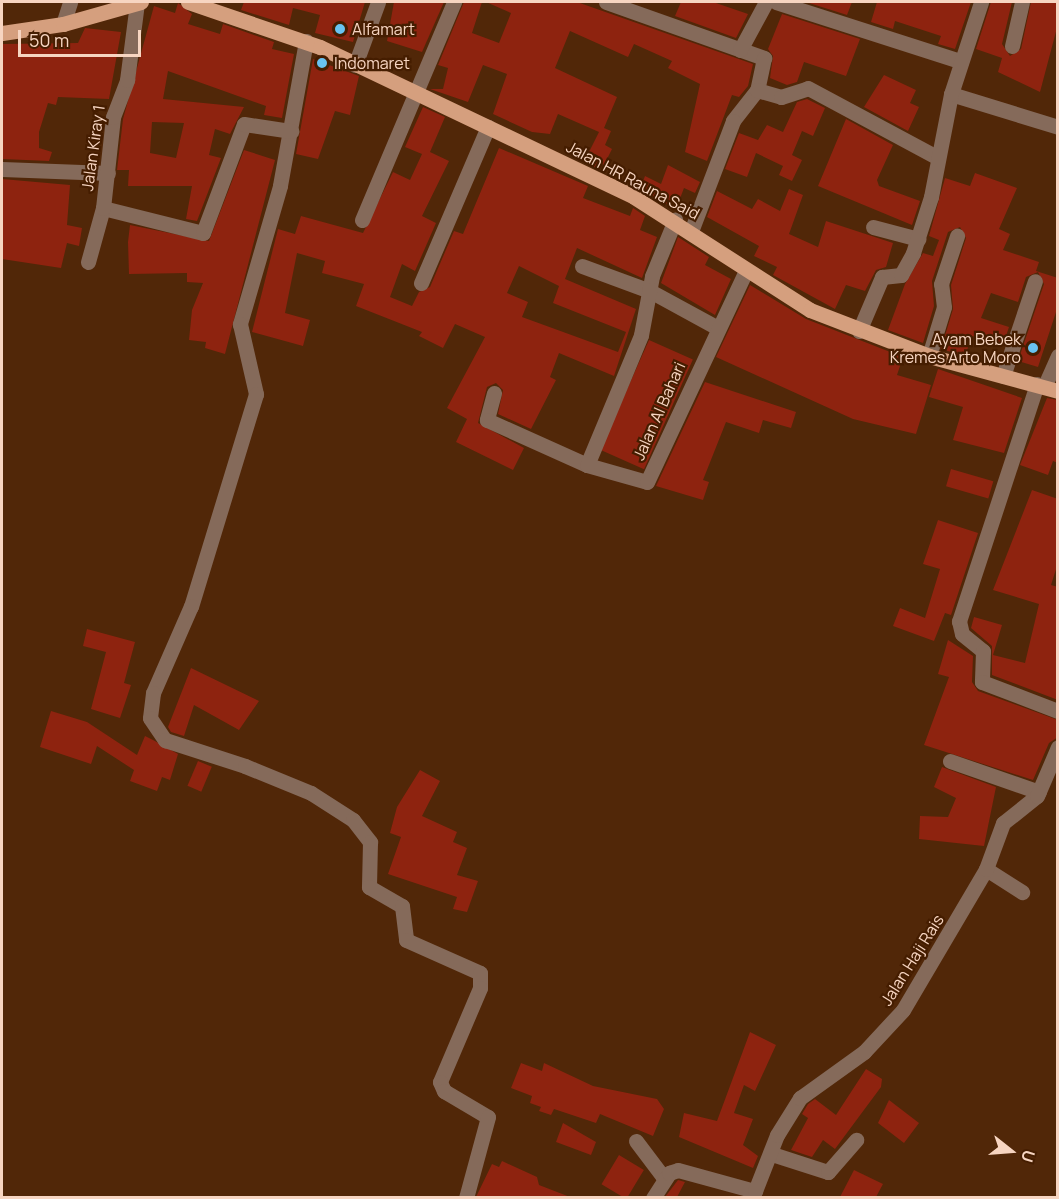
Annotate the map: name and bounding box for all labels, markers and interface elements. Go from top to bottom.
scale bar [21,18,144,56]
place label: Alfamart [352,19,415,39]
marker: Alfamart [333,22,347,36]
text: 50 m [29,28,69,52]
place label: Indomaret [334,53,410,73]
marker: Indomaret [315,56,329,70]
street label: Jalan Kiray 1 [77,104,109,192]
street label: Jalan HR Rauna Said [563,137,703,223]
place label: Ayam Bebek Kremes Arto Moro [890,329,1021,367]
marker: Ayam Bebek Kremes Arto Moro [1026,341,1040,355]
street label: Jalan Al Bahari [629,359,689,463]
street label: Jalan Haji Rais [876,911,948,1009]
north arrow [981,1121,1041,1181]
text: U [1016,1148,1040,1165]

